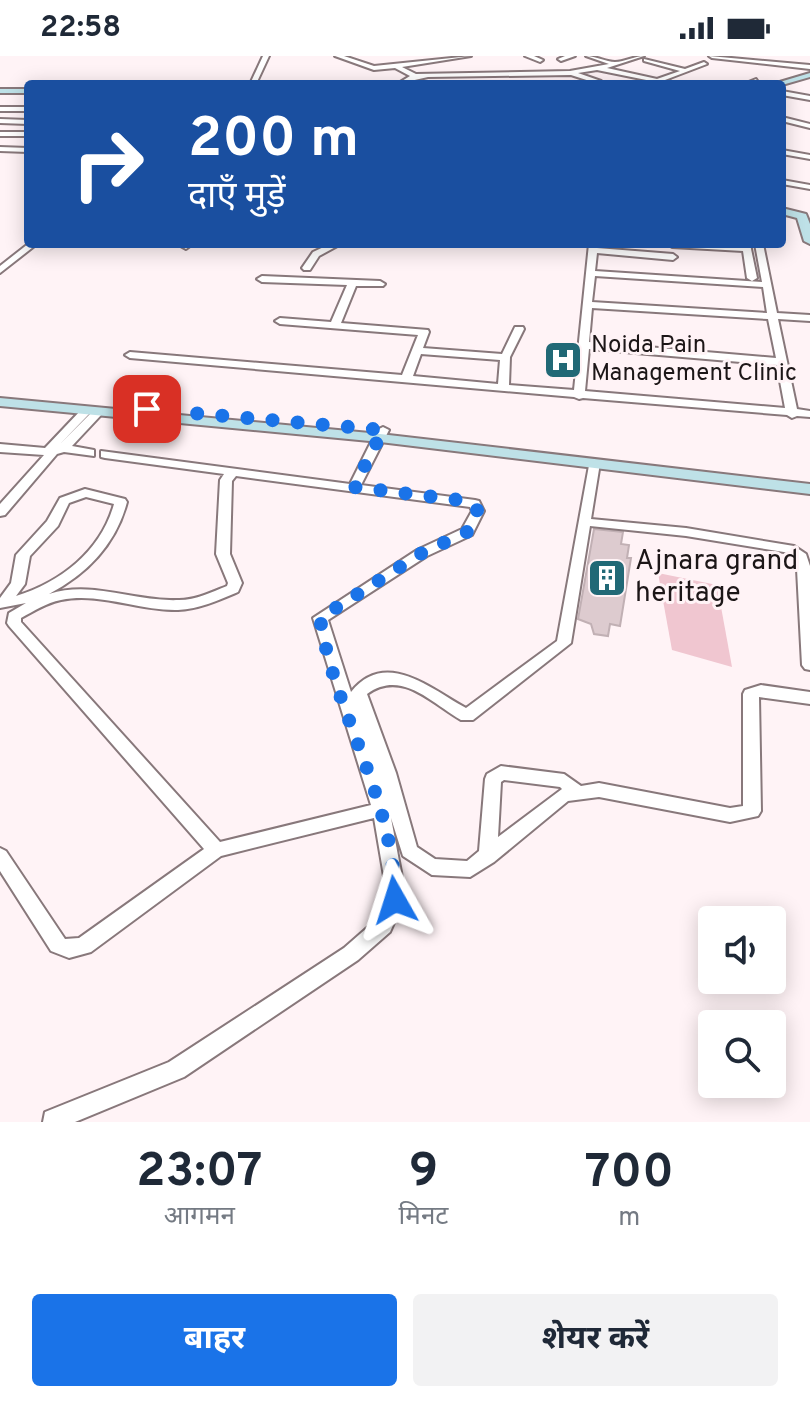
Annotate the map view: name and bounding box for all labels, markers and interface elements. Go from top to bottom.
text: 22:58 [40,10,121,47]
text: 200 m [188,106,359,176]
icon: right [56,112,160,216]
text: दाएँ मुड़ें [188,175,286,221]
place label: Noida Pain Management Clinic [591,331,797,389]
hospital icon: Noida Pain Management Clinic [542,339,584,381]
pin [113,375,181,443]
icon: arrive [125,387,169,431]
place label: Ajnara grand heritage [635,544,798,612]
building icon: Ajnara grand heritage [586,557,628,599]
position arrow [353,858,437,942]
map controls [698,906,786,1098]
button: sound [698,906,786,994]
button: search [698,1010,786,1098]
text: 23:07 [136,1143,262,1203]
text: 9 [409,1143,438,1203]
text: 700 [585,1144,674,1204]
text: आगमन [164,1201,235,1234]
text: मिनट [399,1201,448,1234]
text: m [618,1202,640,1235]
button: बाहर [32,1294,397,1386]
button: शेयर करें [413,1294,778,1386]

